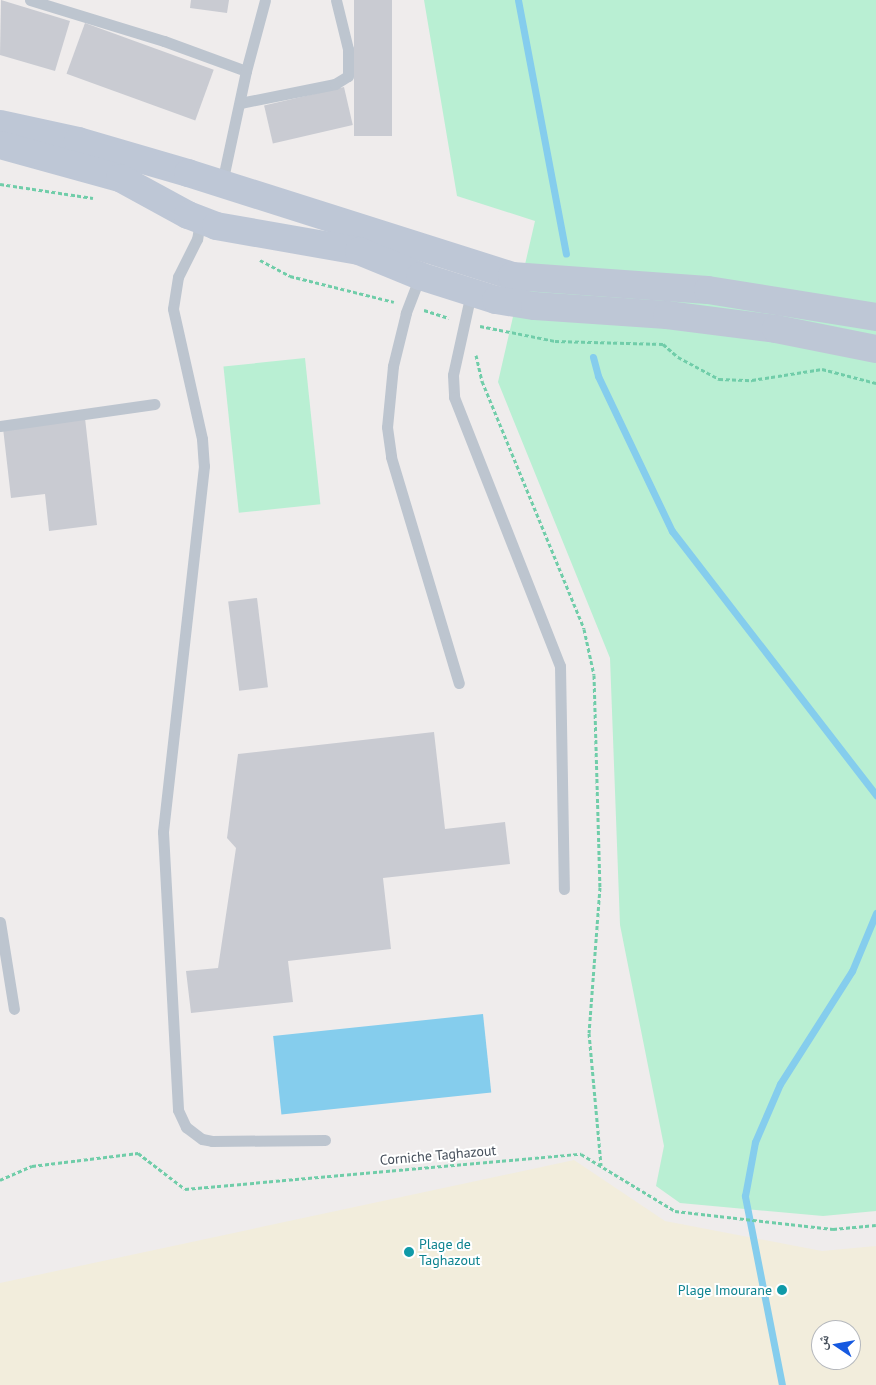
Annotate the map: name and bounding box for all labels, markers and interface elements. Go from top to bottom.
street label: Corniche Taghazout [379,1142,497,1168]
place label: Plage de Taghazout [419,1236,480,1268]
marker: Plage de Taghazout [403,1246,415,1258]
place label: Plage Imourane [678,1282,772,1298]
marker: Plage Imourane [776,1284,788,1296]
north arrow [811,1320,861,1370]
text: ش [812,1333,833,1351]

